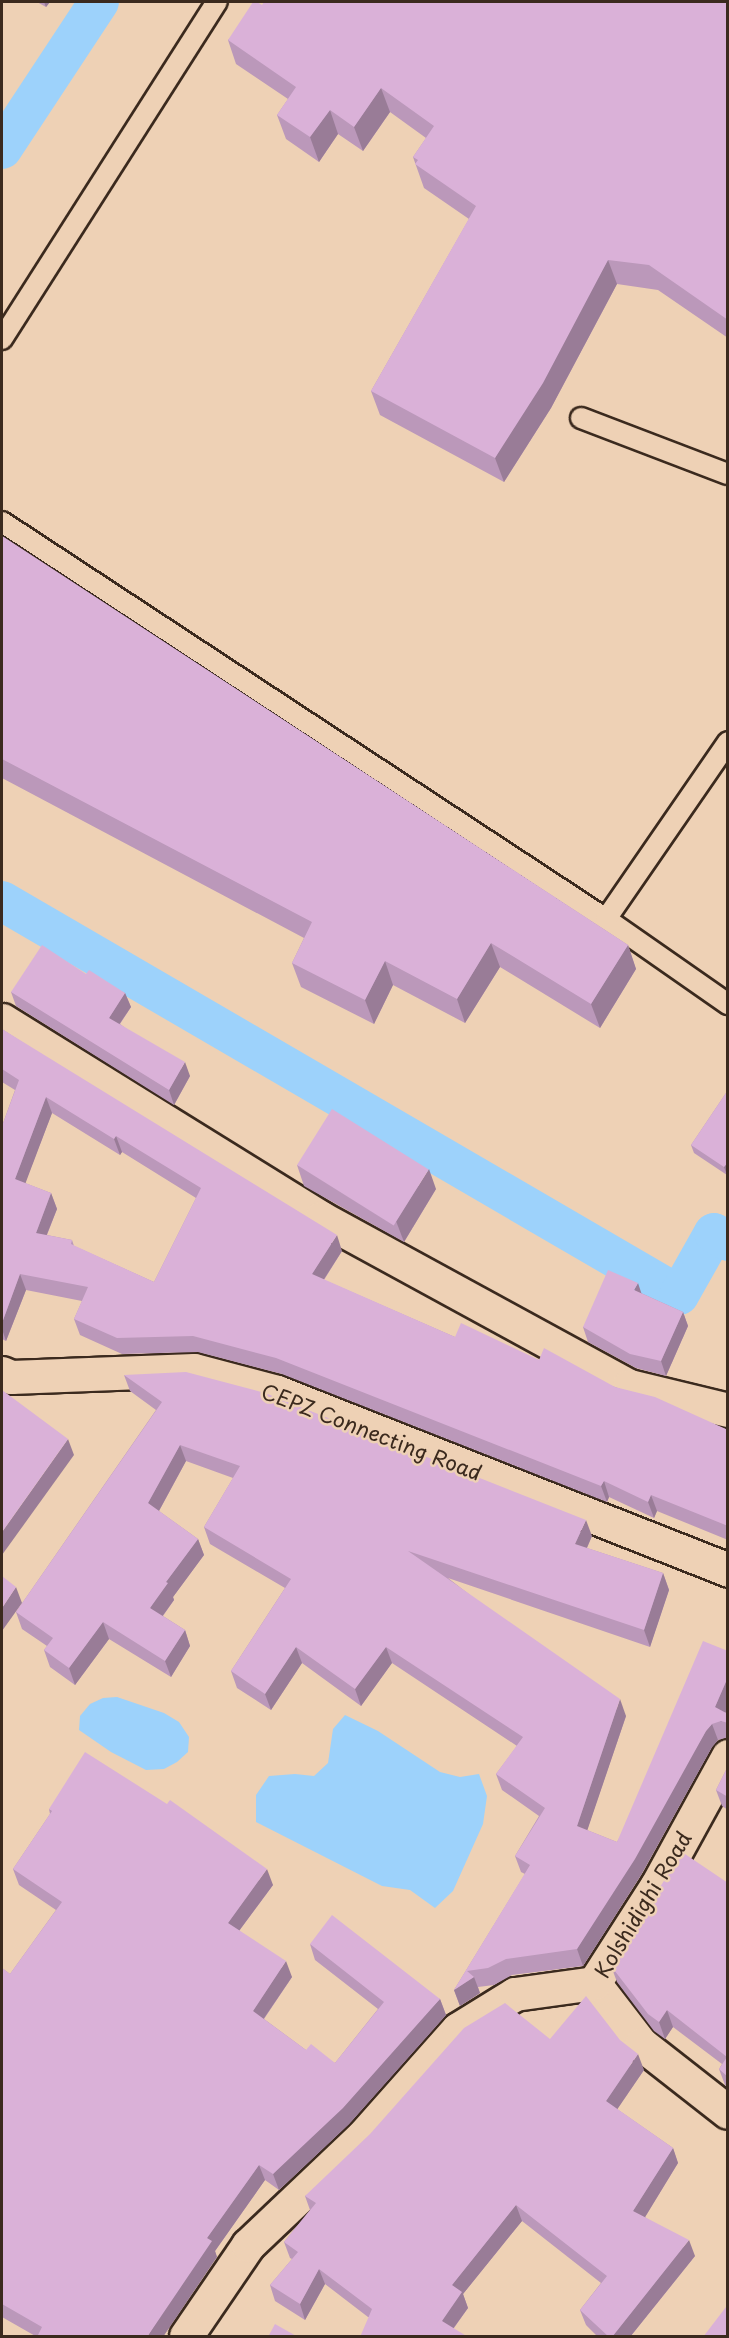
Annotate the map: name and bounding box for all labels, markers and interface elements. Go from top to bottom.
street label: CEPZ Connecting Road [258,1377,486,1485]
street label: Kolshidighi Road [589,1827,695,1981]

